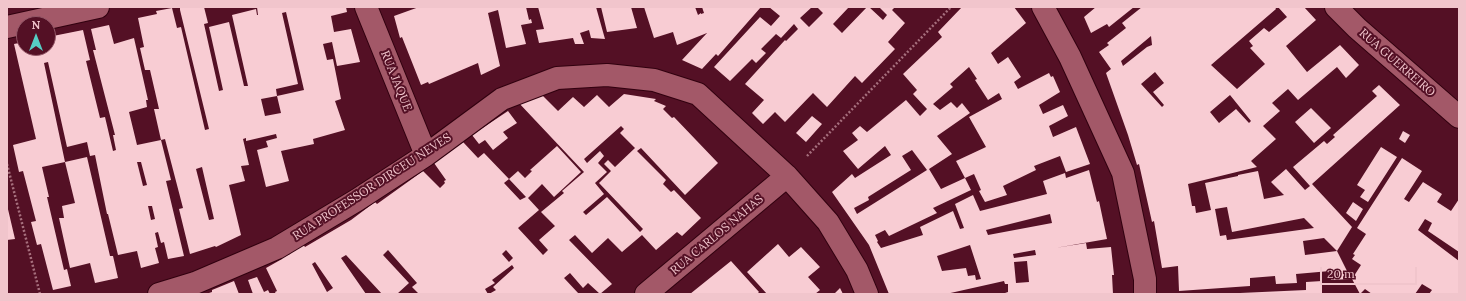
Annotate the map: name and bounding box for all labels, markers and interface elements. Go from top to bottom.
north arrow [16,16,56,56]
text: N [32,18,40,32]
street label: RUA GUERREIRO [1356,26,1438,100]
street label: RUA JAQUE [377,48,415,114]
street label: RUA PROFESSOR DIRCEU NEVES [290,130,454,244]
street label: RUA CARLOS NAHAS [668,192,766,278]
scale bar [1322,259,1419,285]
text: 20 m [1327,266,1355,281]

